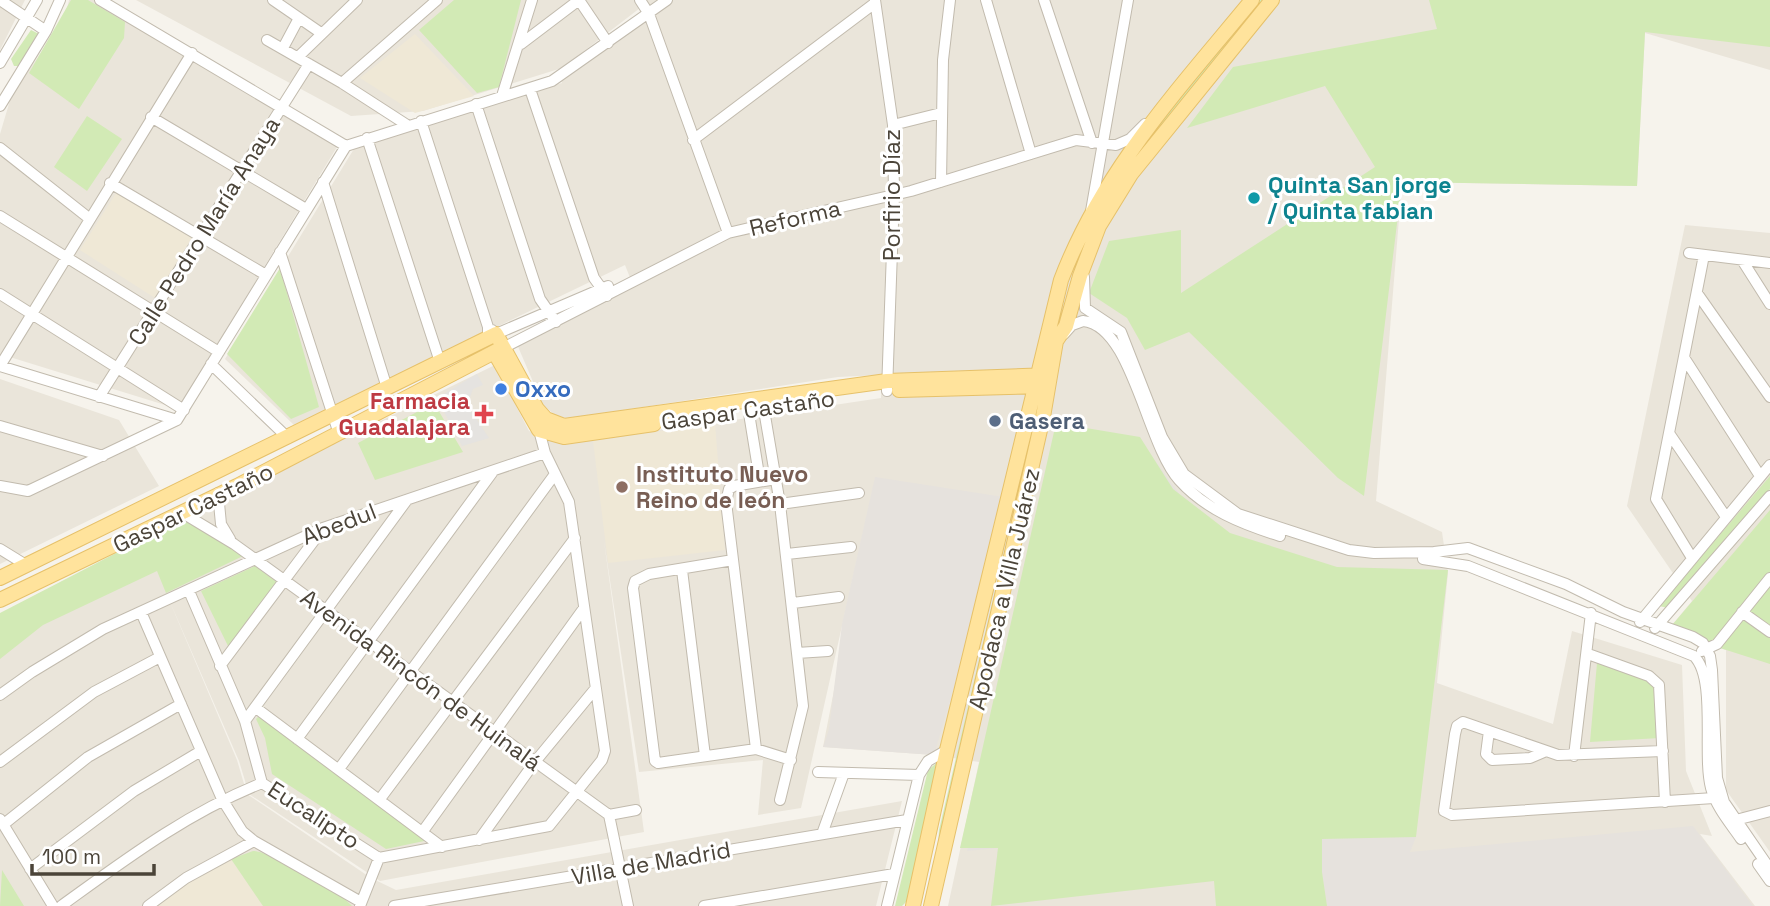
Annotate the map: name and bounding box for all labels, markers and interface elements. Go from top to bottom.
street label: Calle Pedro María Anaya [121,111,287,351]
street label: Porfirio Díaz [877,129,907,261]
place label: Quinta San jorge / Quinta fabian [1267,170,1451,226]
marker: Quinta San jorge / Quinta fabian [1246,190,1262,206]
street label: Reforma [746,193,844,243]
place label: Oxxo [515,374,571,404]
marker: Oxxo [493,381,509,397]
street label: Gaspar Castaño [659,383,837,437]
place label: Farmacia Guadalajara [339,386,470,442]
marker: Farmacia Guadalajara [476,406,492,422]
place label: Gasera [1009,406,1085,436]
marker: Gasera [987,413,1003,429]
street label: Gaspar Castaño [108,456,278,560]
place label: Instituto Nuevo Reino de león [636,459,808,515]
street label: Apodaca a Villa Juárez [962,465,1046,713]
marker: Instituto Nuevo Reino de león [614,479,630,495]
street label: Abedul [297,496,381,552]
street label: Avenida Rincón de Huinalá [295,582,547,778]
street label: Eucalipto [262,774,366,856]
scale bar [32,832,154,876]
street label: Villa de Madrid [569,834,733,892]
text: 100 m [42,843,101,870]

